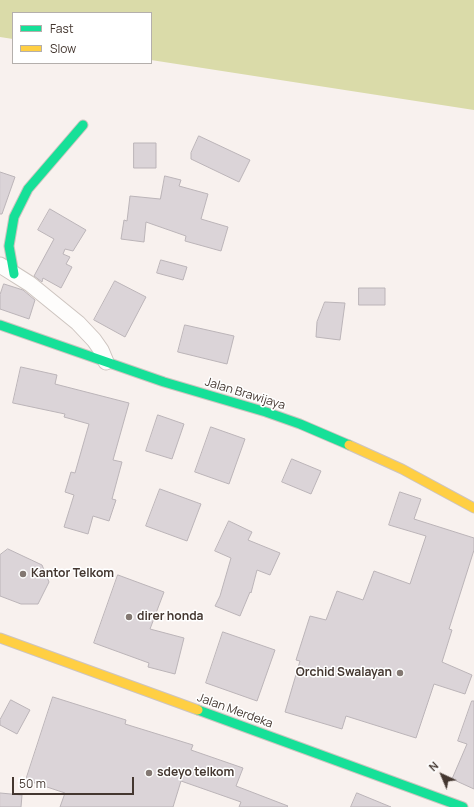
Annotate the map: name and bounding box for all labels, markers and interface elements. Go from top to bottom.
legend [12,12,152,64]
text: Fast [50,20,74,37]
text: Slow [50,40,76,57]
street label: Jalan Brawijaya [203,375,287,413]
place label: Kantor Telkom [31,567,114,581]
marker: Kantor Telkom [18,569,28,579]
place label: direr honda [137,610,203,624]
marker: direr honda [124,612,134,622]
place label: Orchid Swalayan [296,666,392,680]
marker: Orchid Swalayan [395,668,405,678]
street label: Jalan Merdeka [195,691,275,731]
north arrow [422,755,462,795]
text: N [425,758,441,774]
place label: sdeyo telkom [157,766,234,780]
marker: sdeyo telkom [144,768,154,778]
scale bar [14,769,136,795]
text: 50 m [19,775,46,792]

